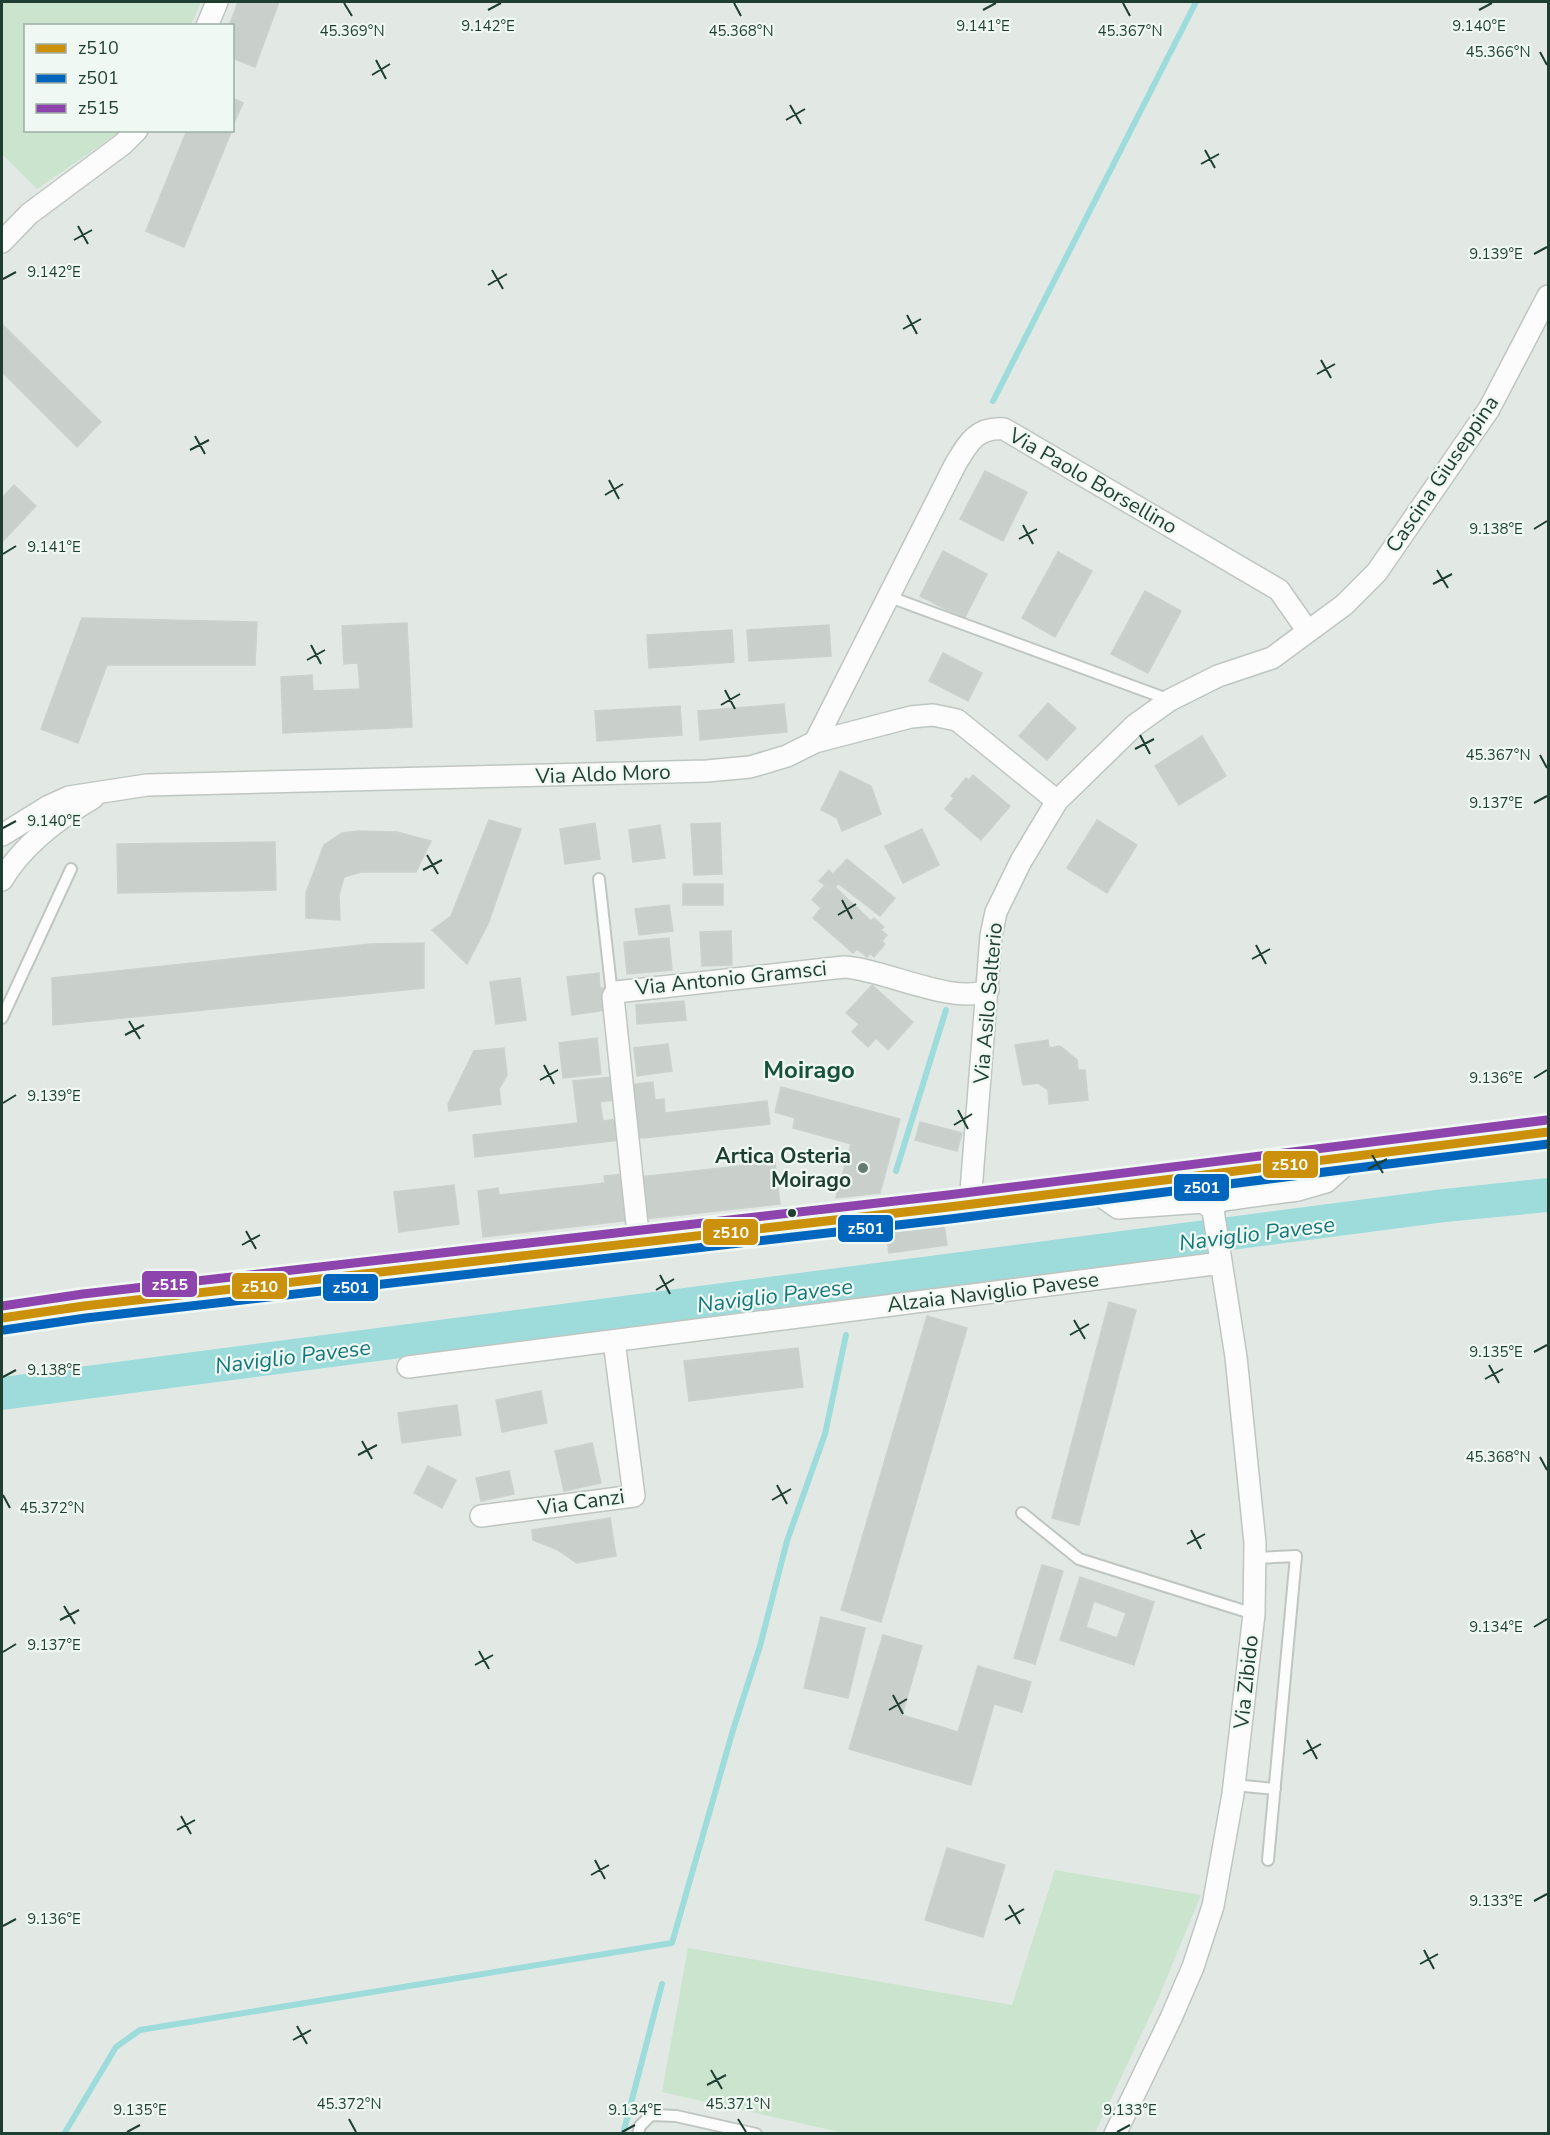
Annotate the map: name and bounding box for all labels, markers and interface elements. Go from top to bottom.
text: 9.142°E [461,16,515,36]
text: 9.141°E [956,16,1010,36]
text: 9.140°E [1452,16,1506,36]
text: 45.369°N [319,21,385,41]
text: 45.368°N [708,21,774,41]
text: 45.367°N [1097,21,1163,41]
legend [24,24,234,132]
text: z510 [78,36,119,60]
text: 45.366°N [1465,42,1531,62]
text: z501 [78,66,119,90]
text: z515 [78,96,119,120]
text: 9.139°E [1469,244,1523,264]
text: 9.142°E [27,262,81,282]
street label: Cascina Giuseppina [1379,390,1505,558]
street label: Via Paolo Borsellino [1003,421,1182,541]
text: 9.138°E [1469,519,1523,539]
text: 9.141°E [27,537,81,557]
text: 45.367°N [1465,745,1531,765]
street label: Via Aldo Moro [534,758,671,790]
text: 9.137°E [1469,793,1523,813]
text: 9.140°E [27,811,81,831]
street label: Via Asilo Salterio [967,921,1009,1086]
street label: Via Antonio Gramsci [633,954,828,1002]
district label: Moirago [763,1054,855,1086]
text: 9.136°E [1469,1068,1523,1088]
text: 9.139°E [27,1086,81,1106]
place label: Artica Osteria Moirago [715,1142,851,1194]
line badge: z510 [1262,1150,1319,1179]
text: z510 [1272,1154,1308,1176]
marker: Artica Osteria Moirago [856,1161,870,1175]
line badge: z501 [1173,1173,1230,1202]
text: z501 [1184,1177,1220,1199]
unlabelled marker [786,1207,798,1219]
water label: Naviglio Pavese [1177,1210,1337,1258]
line badge: z501 [837,1214,894,1243]
line badge: z510 [702,1218,759,1246]
text: z501 [848,1218,884,1240]
text: z510 [713,1222,749,1244]
street label: Alzaia Naviglio Pavese [885,1265,1101,1319]
line badge: z515 [141,1270,198,1298]
line badge: z510 [231,1272,288,1300]
water label: Naviglio Pavese [695,1272,855,1320]
line badge: z501 [322,1273,379,1302]
text: z515 [152,1274,188,1296]
text: z510 [242,1276,278,1298]
text: z501 [333,1277,369,1299]
water label: Naviglio Pavese [213,1333,373,1381]
text: 9.135°E [1469,1342,1523,1362]
text: 9.138°E [27,1360,81,1380]
text: 45.368°N [1465,1447,1531,1467]
street label: Via Canzi [535,1482,626,1522]
text: 45.372°N [19,1498,85,1518]
text: 9.134°E [1469,1617,1523,1637]
street label: Via Zibido [1227,1634,1265,1731]
text: 9.137°E [27,1635,81,1655]
text: 9.133°E [1469,1891,1523,1911]
text: 9.136°E [27,1909,81,1929]
text: 45.372°N [316,2094,382,2114]
text: 45.371°N [705,2094,771,2114]
text: 9.135°E [113,2100,167,2120]
text: 9.134°E [608,2100,662,2120]
text: 9.133°E [1103,2100,1157,2120]

